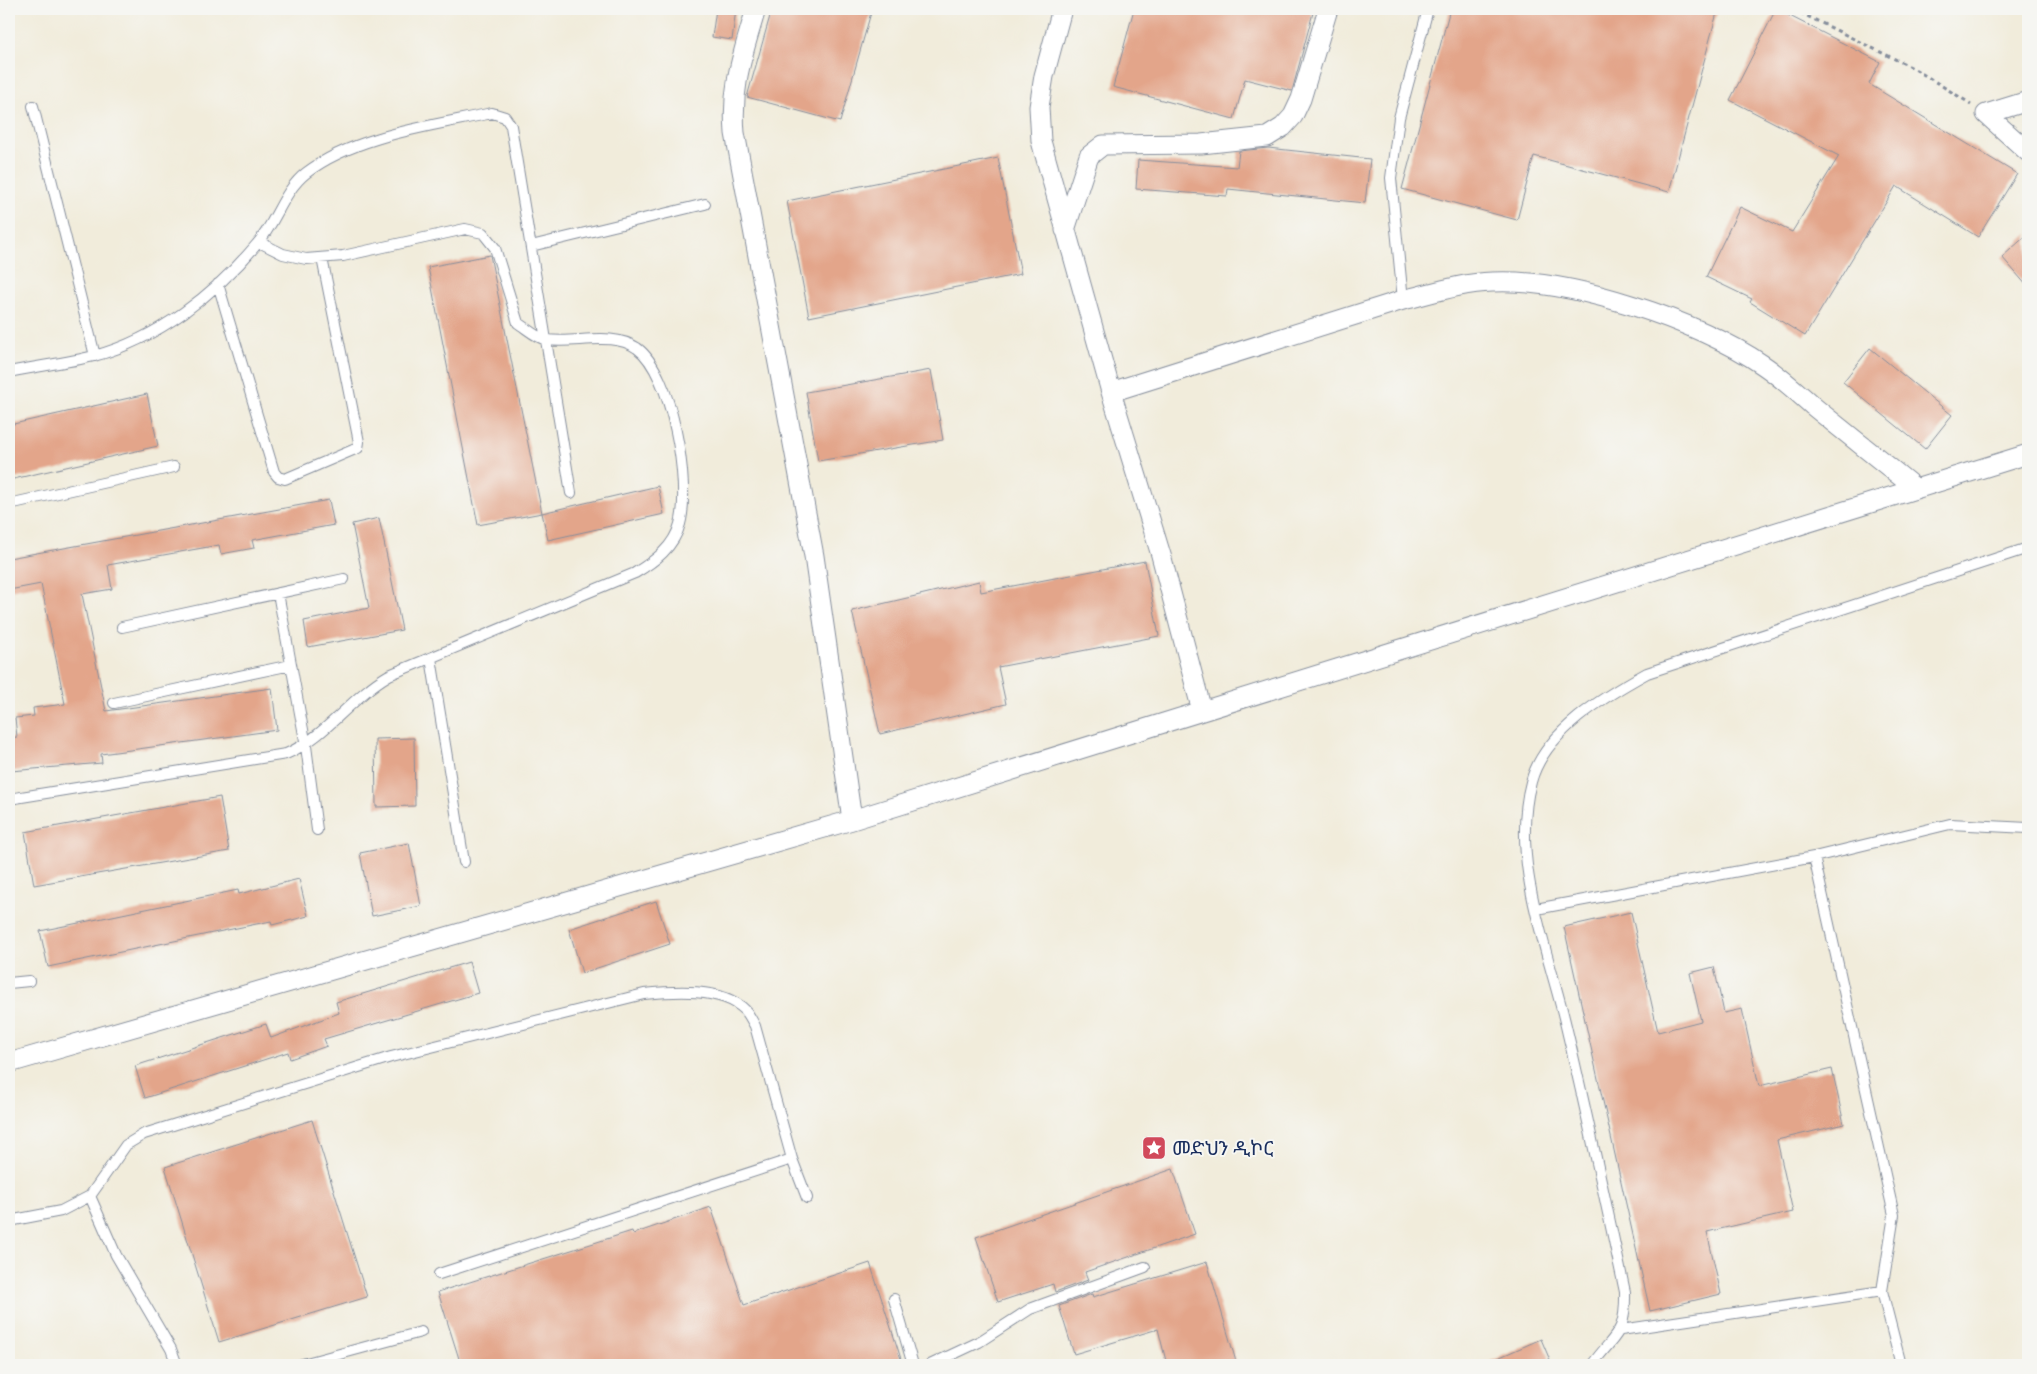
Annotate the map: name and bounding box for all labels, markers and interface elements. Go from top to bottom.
place icon: መድህን ዲኮር [1141,1135,1167,1161]
place label: መድህን ዲኮር [1172,1136,1273,1165]

